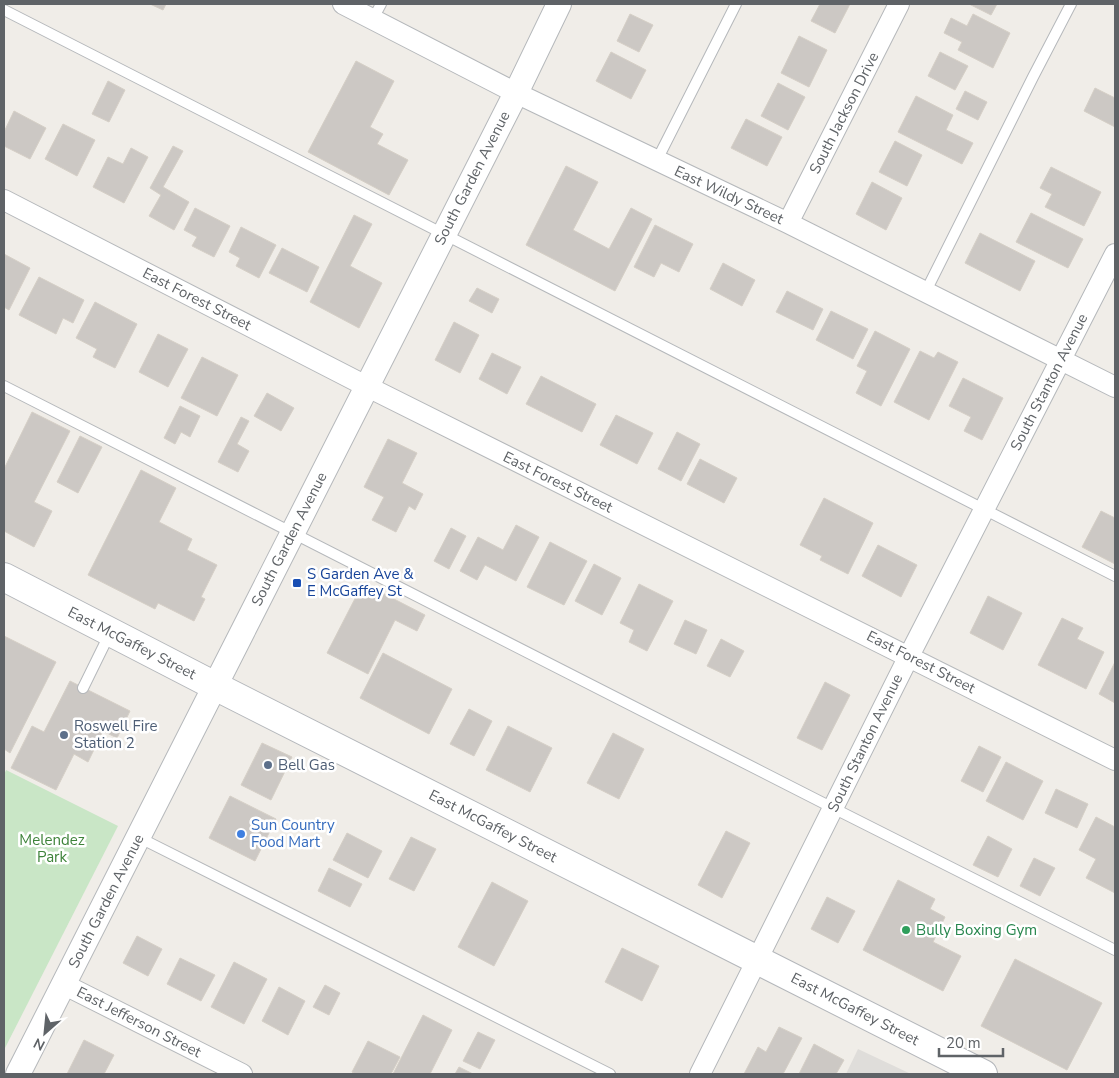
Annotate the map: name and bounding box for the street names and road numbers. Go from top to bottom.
street label: South Jackson Drive [805,49,883,177]
street label: South Garden Avenue [430,108,514,248]
street label: East Wildy Street [671,161,788,229]
street label: East Forest Street [139,263,255,335]
street label: South Stanton Avenue [1006,310,1092,454]
street label: East Forest Street [500,447,617,518]
street label: South Garden Avenue [247,469,331,609]
street label: East McGaffey Street [64,602,200,684]
street label: East Forest Street [863,626,979,698]
street label: South Stanton Avenue [823,671,907,815]
street label: East McGaffey Street [425,785,561,867]
street label: South Garden Avenue [64,831,148,971]
street label: East McGaffey Street [787,968,923,1050]
street label: East Jefferson Street [73,982,205,1062]

